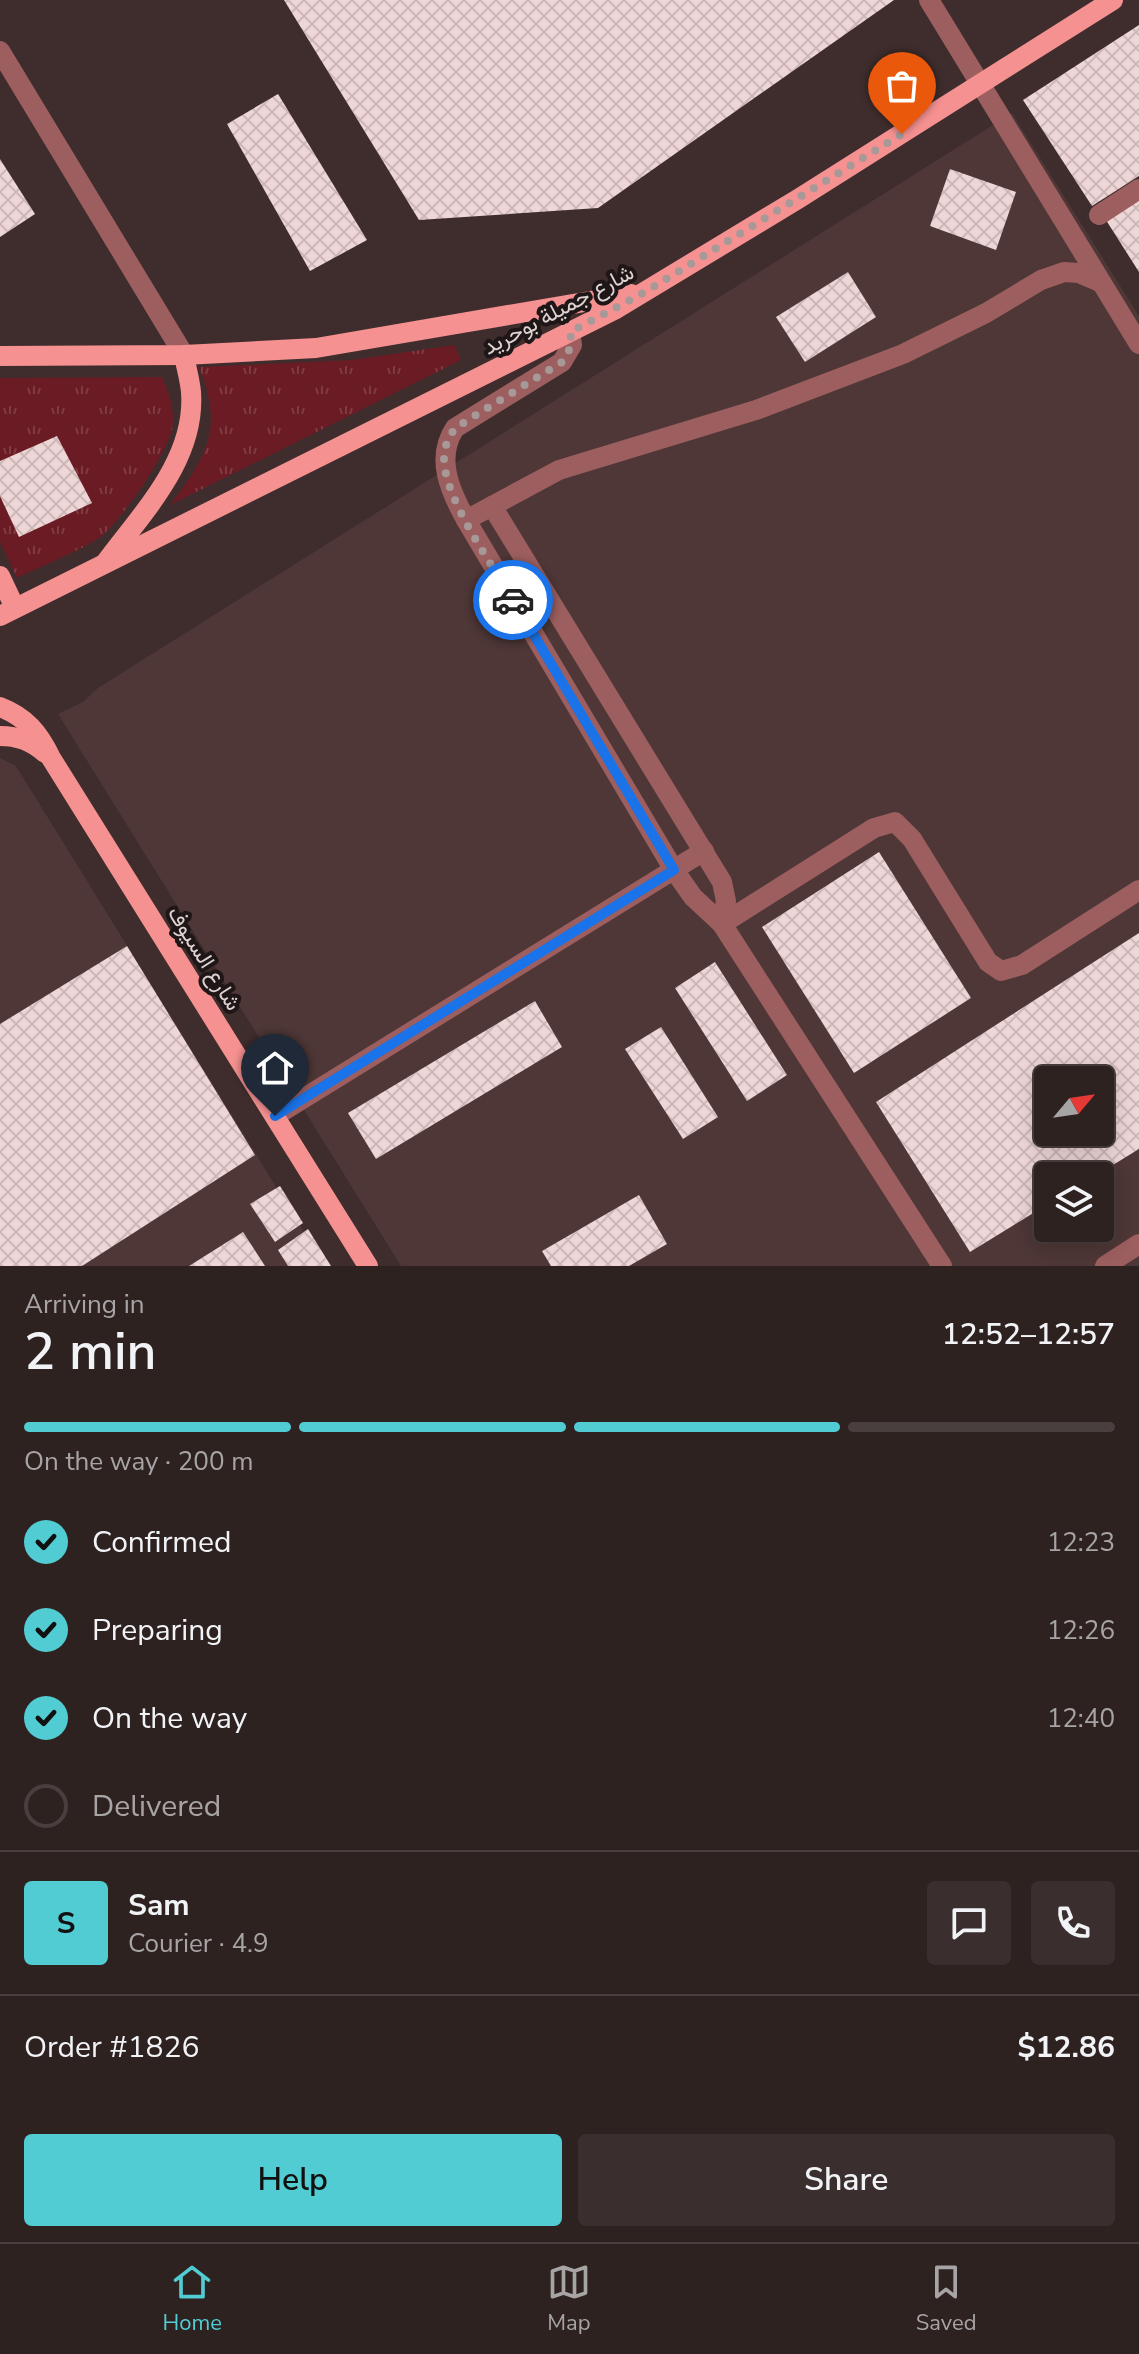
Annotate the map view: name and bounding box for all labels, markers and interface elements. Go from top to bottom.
pin [868,52,936,134]
icon: bag [880,64,924,108]
street label: شارع جميلة بوحريد [478,257,639,362]
courier [473,560,553,640]
icon: car [491,578,535,622]
street label: شارع السيوف [160,901,248,1016]
pin [241,1034,309,1116]
icon: home [253,1046,297,1090]
north arrow [1034,1066,1114,1146]
map controls [1034,1066,1114,1242]
button: layers [1034,1162,1114,1242]
text: Arriving in [24,1287,145,1322]
text: 12:52–12:57 [942,1314,1115,1355]
text: 2 min [24,1316,157,1387]
text: On the way · 200 m [24,1444,253,1479]
icon: check [24,1520,68,1564]
text: Confirmed [92,1522,232,1563]
text: 12:23 [1047,1525,1115,1560]
icon: check [24,1608,68,1652]
text: Preparing [92,1610,223,1651]
text: 12:26 [1047,1613,1115,1648]
icon: check [24,1696,68,1740]
text: On the way [92,1698,247,1739]
text: 12:40 [1047,1701,1115,1736]
text: Delivered [92,1786,221,1827]
button: chat [927,1881,1011,1965]
button: phone [1031,1881,1115,1965]
text: Sam [128,1885,190,1926]
text: S [57,1903,75,1944]
text: Courier · 4.9 [128,1926,269,1961]
text: Order #1826 [24,2027,199,2068]
text: $12.86 [1018,2027,1115,2068]
button: Help [24,2134,562,2226]
button: Share [578,2134,1115,2226]
tab: Home [162,2260,222,2338]
tab: Map [547,2260,591,2338]
tab: Saved [916,2260,977,2338]

